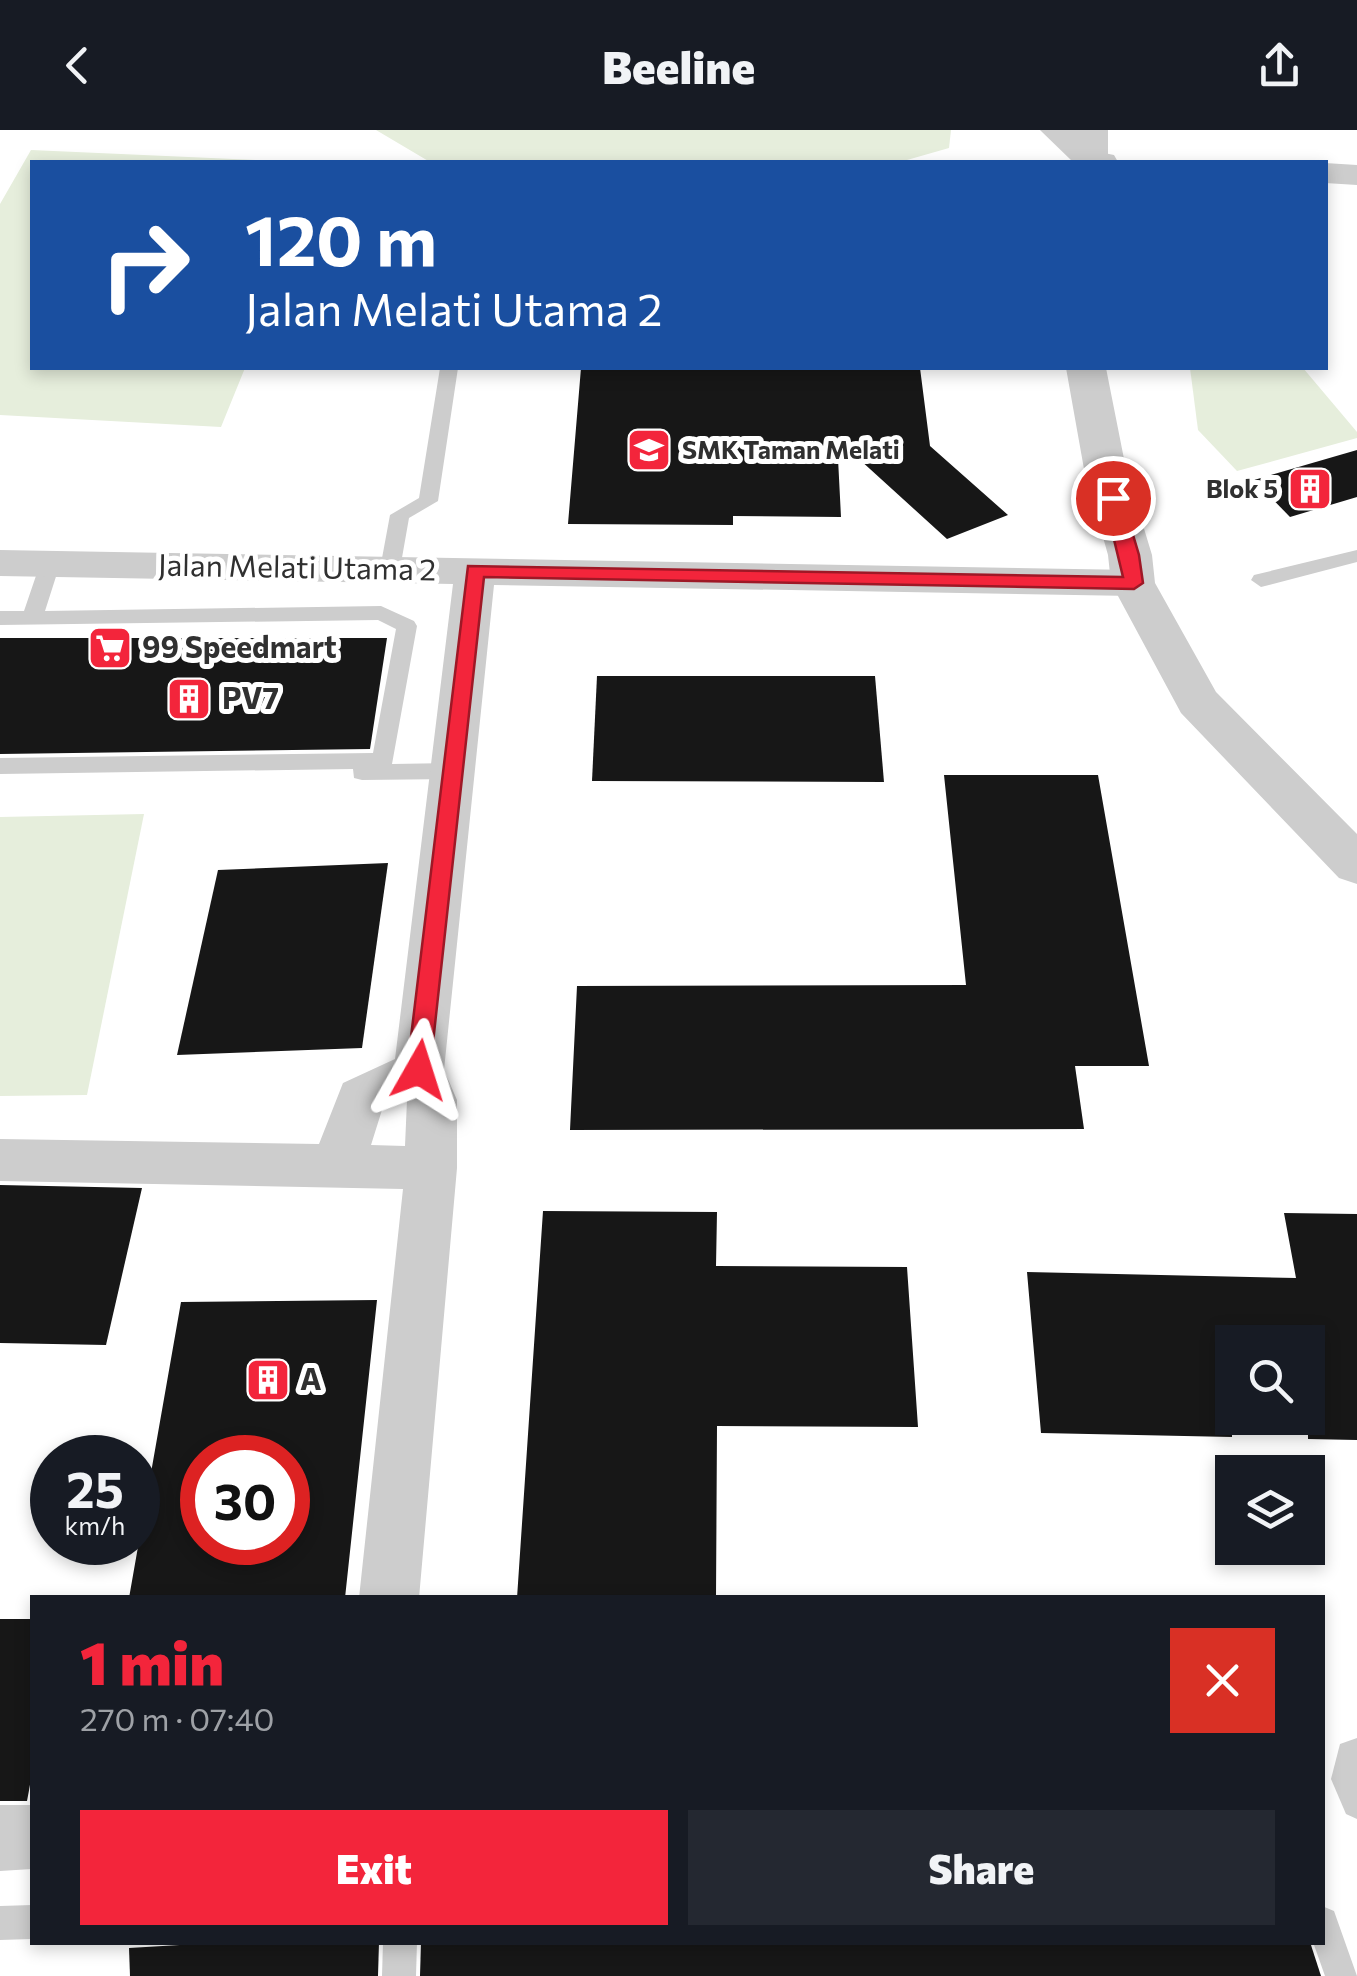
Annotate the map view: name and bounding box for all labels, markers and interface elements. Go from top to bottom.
icon: back [50,38,105,93]
text: Beeline [602,38,755,93]
icon: share [1252,38,1307,93]
text: 120 m [245,195,437,280]
icon: right [80,200,210,330]
text: Jalan Melati Utama 2 [245,280,663,335]
school or university icon: SMK Taman Melati [626,427,672,473]
place label: SMK Taman Melati [682,434,900,464]
pin [1071,456,1156,541]
building icon: Blok 5 [1287,466,1333,512]
icon: arrive [1086,471,1141,526]
place label: Blok 5 [1206,473,1278,503]
street label: Jalan Melati Utama 2 [158,545,437,586]
supermarket icon: 99 Speedmart [87,625,133,671]
place label: 99 Speedmart [142,627,337,664]
building icon: PV7 [166,676,212,722]
place label: PV7 [222,678,279,715]
position arrow [367,1018,471,1122]
map controls [1215,1325,1325,1565]
button: search [1215,1325,1325,1435]
building icon: A [245,1357,291,1403]
place label: A [300,1359,322,1396]
speed limit sign: 30 [180,1435,310,1565]
button: layers [1215,1455,1325,1565]
text: 25 [66,1457,124,1518]
text: km/h [65,1510,125,1540]
text: 1 min [80,1624,224,1697]
button: close [1170,1628,1275,1733]
text: 270 m · 07:40 [80,1698,274,1738]
button: Exit [80,1810,668,1925]
button: Share [688,1810,1275,1925]

